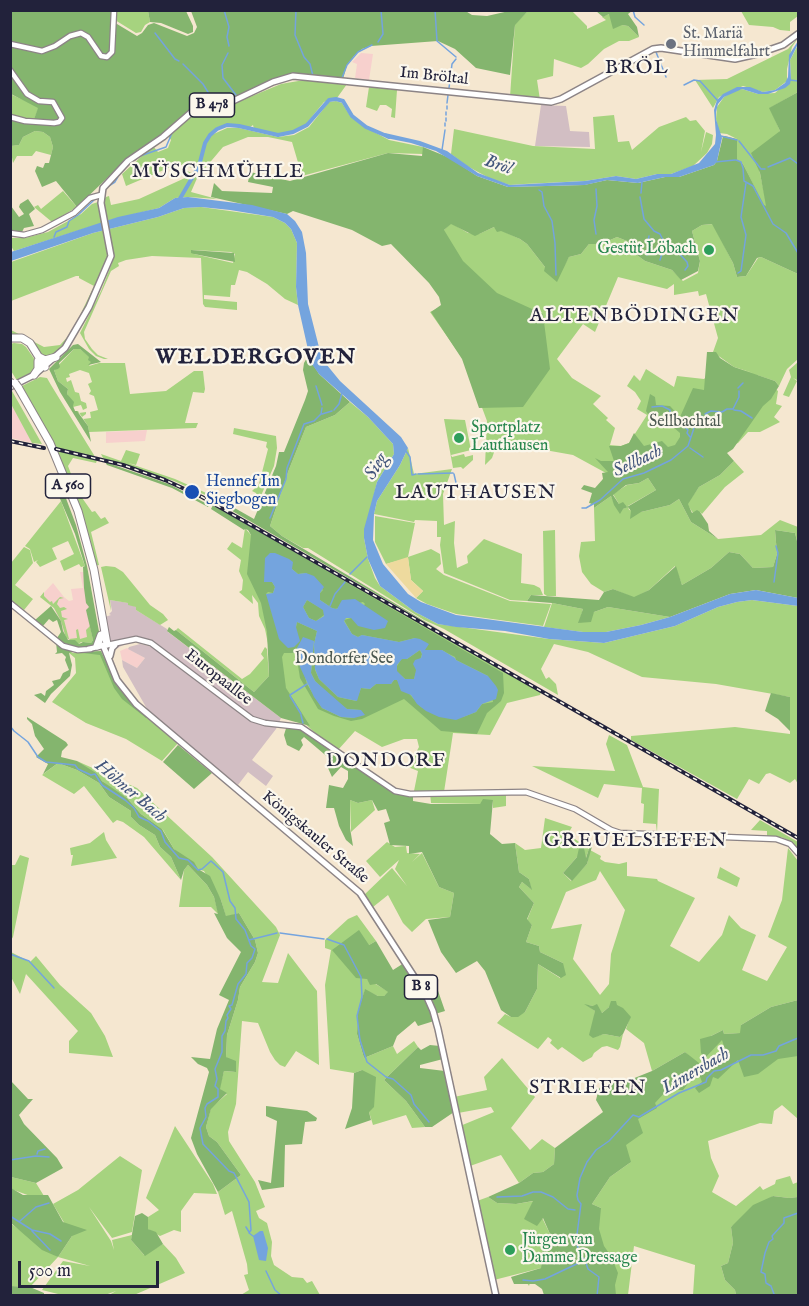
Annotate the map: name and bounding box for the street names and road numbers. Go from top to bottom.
street label: Im Bröltal [399,64,469,90]
road number: B 478 [190,93,234,117]
road number: A 560 [46,474,90,498]
street label: Europaallee [181,646,255,710]
street label: Königskauler Straße [257,788,373,888]
road number: B 8 [404,975,438,999]

